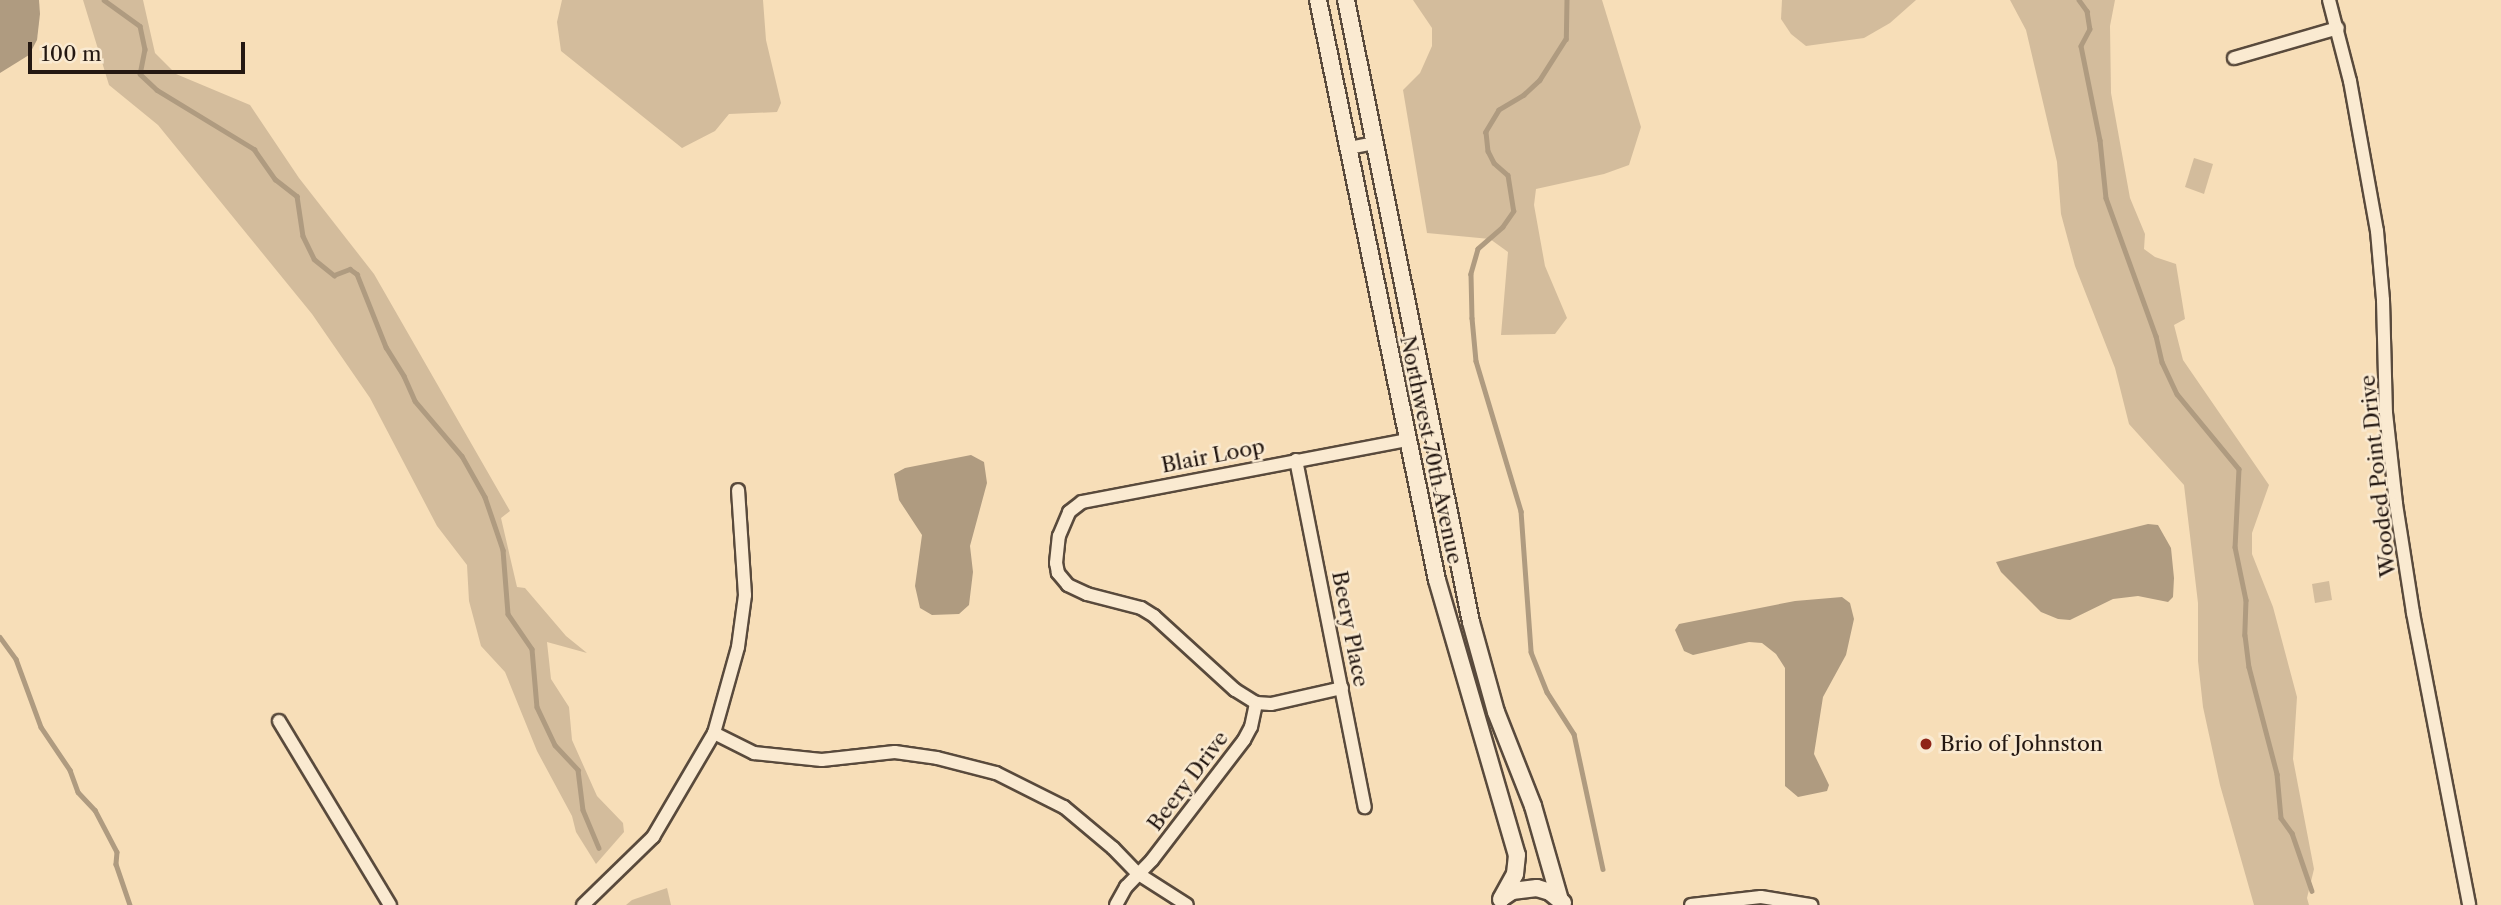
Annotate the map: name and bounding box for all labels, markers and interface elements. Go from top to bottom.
scale bar [32,28,248,72]
text: 100 m [41,41,102,66]
street label: Northwest 70th Avenue [1394,333,1468,567]
street label: Wooded Point Drive [2355,374,2401,578]
street label: Blair Loop [1159,434,1267,478]
street label: Beery Place [1326,569,1374,689]
street label: Beery Drive [1142,726,1234,836]
place label: Brio of Johnston [1940,731,2103,757]
marker: Brio of Johnston [1918,736,1934,752]

